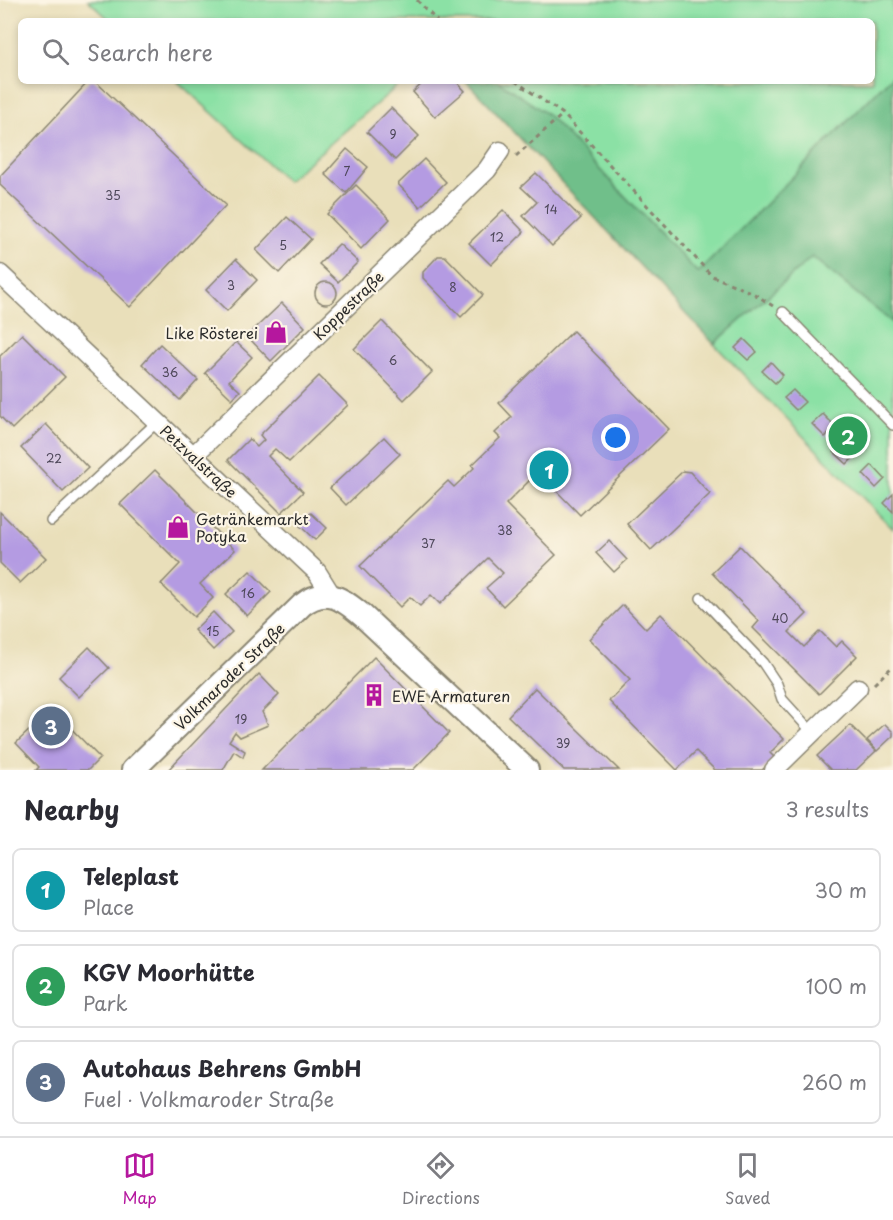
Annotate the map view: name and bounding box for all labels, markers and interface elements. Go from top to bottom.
search box [18,18,875,84]
icon: search [39,35,72,68]
text: Search here [87,35,213,68]
house number: 9 [389,125,397,143]
house number: 7 [344,162,351,180]
house number: 35 [105,186,121,204]
house number: 14 [544,200,558,218]
house number: 12 [490,228,504,246]
house number: 5 [279,236,287,254]
street label: Koppestraße [307,265,389,345]
house number: 3 [227,276,235,294]
house number: 8 [449,278,457,296]
shop icon: Like Rösterei [263,319,289,345]
place label: Like Rösterei [166,321,258,344]
house number: 6 [389,351,397,369]
house number: 36 [162,363,178,381]
pin: 2 [828,414,868,458]
street label: Petzvalstraße [155,419,243,503]
your location [601,423,630,452]
pin: 1 [530,448,568,492]
house number: 22 [46,449,62,467]
place label: Getränkemarkt Potyka [196,507,309,547]
shop icon: Getränkemarkt Potyka [165,514,191,540]
house number: 38 [497,521,513,539]
house number: 37 [421,534,436,552]
house number: 16 [241,584,255,602]
house number: 40 [772,609,789,627]
street label: Volkmaroder Straße [168,617,290,735]
house number: 15 [206,622,220,640]
building icon: EWE Armaturen [361,682,387,708]
place label: EWE Armaturen [392,684,510,707]
pin: 3 [32,704,70,748]
house number: 19 [235,710,247,728]
house number: 39 [556,734,570,752]
text: Nearby [24,790,119,829]
text: 3 results [786,794,869,824]
text: Teleplast [83,859,179,892]
text: 1 [41,875,50,905]
text: 30 m [814,875,867,905]
text: Place [83,892,134,922]
text: KGV Moorhütte [83,955,255,988]
text: 2 [38,971,53,1001]
text: 100 m [806,971,867,1001]
text: Park [83,988,128,1018]
text: Autohaus Behrens GmbH [83,1051,361,1084]
text: 3 [39,1067,52,1097]
text: 260 m [802,1067,867,1097]
text: Fuel · Volkmaroder Straße [83,1084,334,1114]
tab: Map [123,1149,157,1209]
tab: Directions [402,1149,480,1209]
tab: Saved [725,1149,770,1209]

